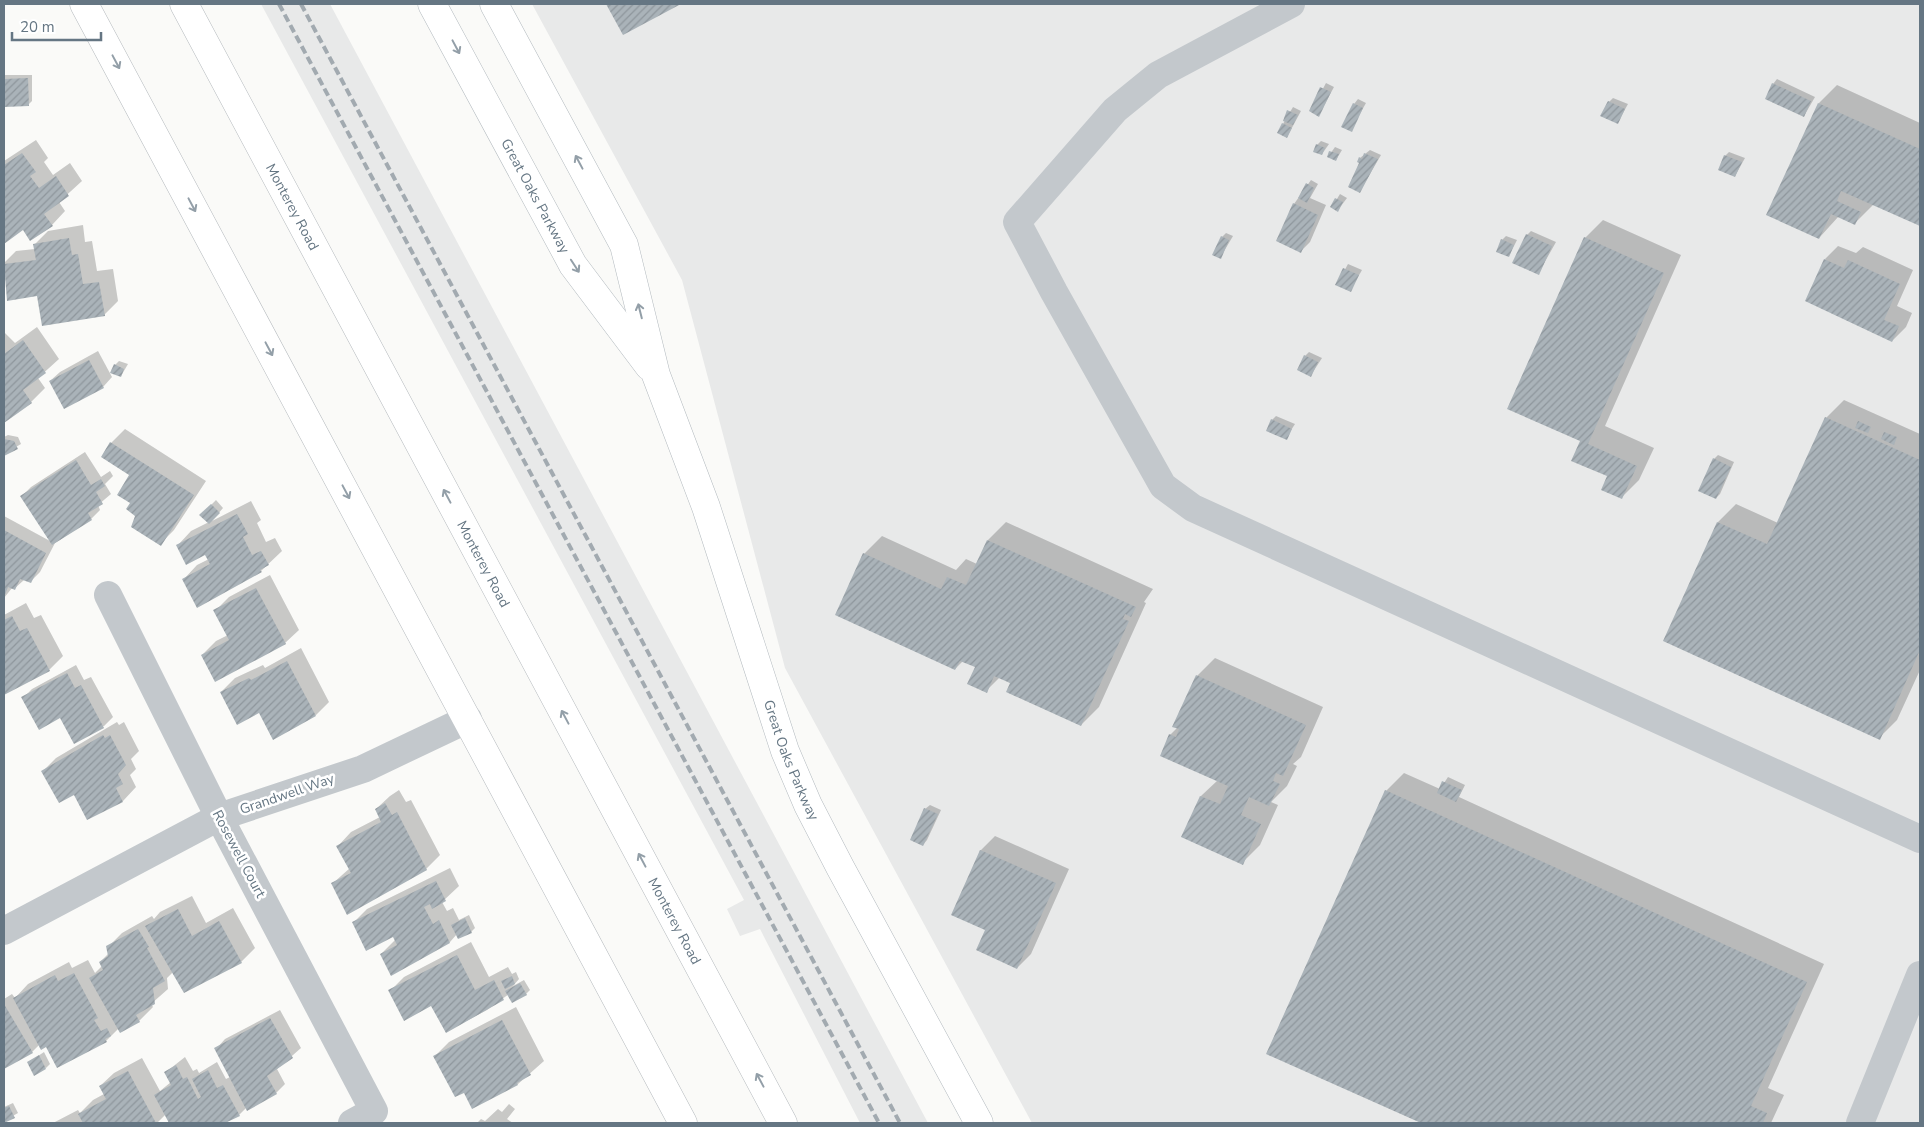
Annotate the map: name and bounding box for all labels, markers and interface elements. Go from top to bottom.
scale bar [12,10,101,42]
text: 20 m [20,17,55,37]
one-way arrow [451,39,461,53]
one-way arrow [111,54,121,69]
street label: Great Oaks Parkway [497,135,575,257]
one-way arrow [574,155,583,170]
street label: Monterey Road [262,160,324,253]
one-way arrow [188,198,198,212]
one-way arrow [570,259,580,273]
one-way arrow [635,304,644,320]
one-way arrow [264,341,274,356]
one-way arrow [341,484,351,499]
one-way arrow [442,489,452,504]
street label: Monterey Road [453,517,515,611]
street label: Great Oaks Parkway [760,697,824,824]
one-way arrow [560,710,570,724]
street label: Grandwell Way [237,769,338,819]
street label: Rosewell Court [208,807,270,901]
one-way arrow [637,853,646,868]
street label: Monterey Road [644,874,706,968]
one-way arrow [755,1073,765,1088]

